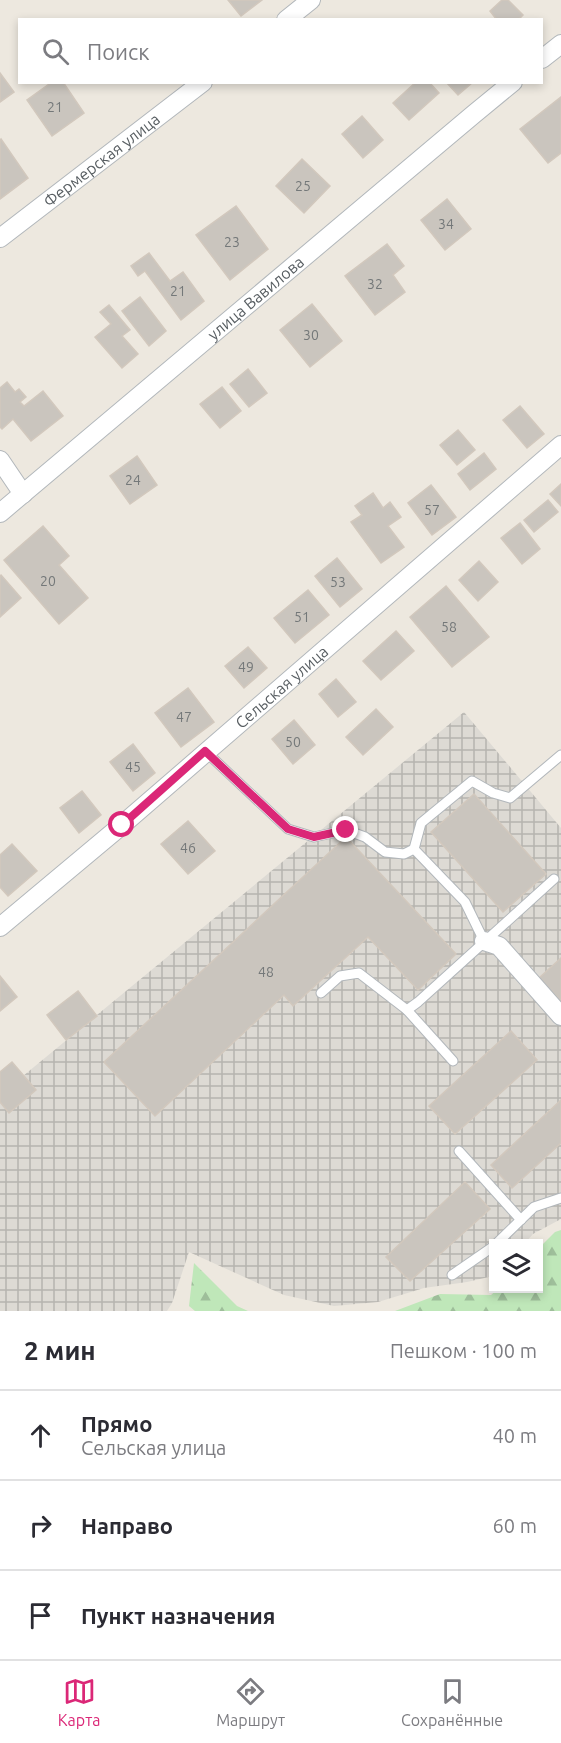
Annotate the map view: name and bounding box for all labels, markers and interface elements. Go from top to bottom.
search box [18,18,543,84]
icon: search [39,35,72,68]
text: Поиск [87,39,150,64]
house number: 21 [47,99,63,115]
street label: Фермерская улица [40,110,163,210]
house number: 25 [295,178,311,194]
house number: 34 [438,216,454,232]
house number: 23 [224,234,240,250]
street label: улица Вавилова [204,252,307,343]
house number: 32 [367,276,383,292]
house number: 21 [170,283,186,299]
house number: 30 [303,327,319,343]
house number: 24 [125,472,141,488]
house number: 57 [424,502,440,518]
house number: 20 [40,573,56,589]
house number: 53 [330,574,346,590]
house number: 51 [294,609,310,625]
house number: 58 [441,619,457,635]
street label: Сельская улица [232,642,331,732]
house number: 49 [238,659,254,675]
house number: 47 [176,709,192,725]
house number: 50 [285,734,301,750]
house number: 45 [125,759,141,775]
route start [108,811,134,837]
route end [332,816,358,842]
house number: 46 [180,840,196,856]
house number: 48 [258,964,274,980]
map controls [489,1239,543,1293]
button: layers [489,1239,543,1293]
text: 2 мин [24,1336,96,1365]
text: Пешком · 100 m [390,1339,537,1362]
text: Прямо [81,1411,152,1436]
icon: ahead [24,1419,57,1452]
text: 40 m [493,1424,537,1447]
text: Сельская улица [81,1436,226,1459]
icon: right [24,1509,57,1542]
text: Направо [81,1513,173,1538]
text: 60 m [493,1514,537,1537]
icon: arrive [24,1599,57,1632]
text: Пункт назначения [81,1603,275,1628]
tab: Карта [58,1675,100,1729]
tab: Маршрут [216,1675,285,1729]
tab: Сохранённые [401,1675,503,1729]

